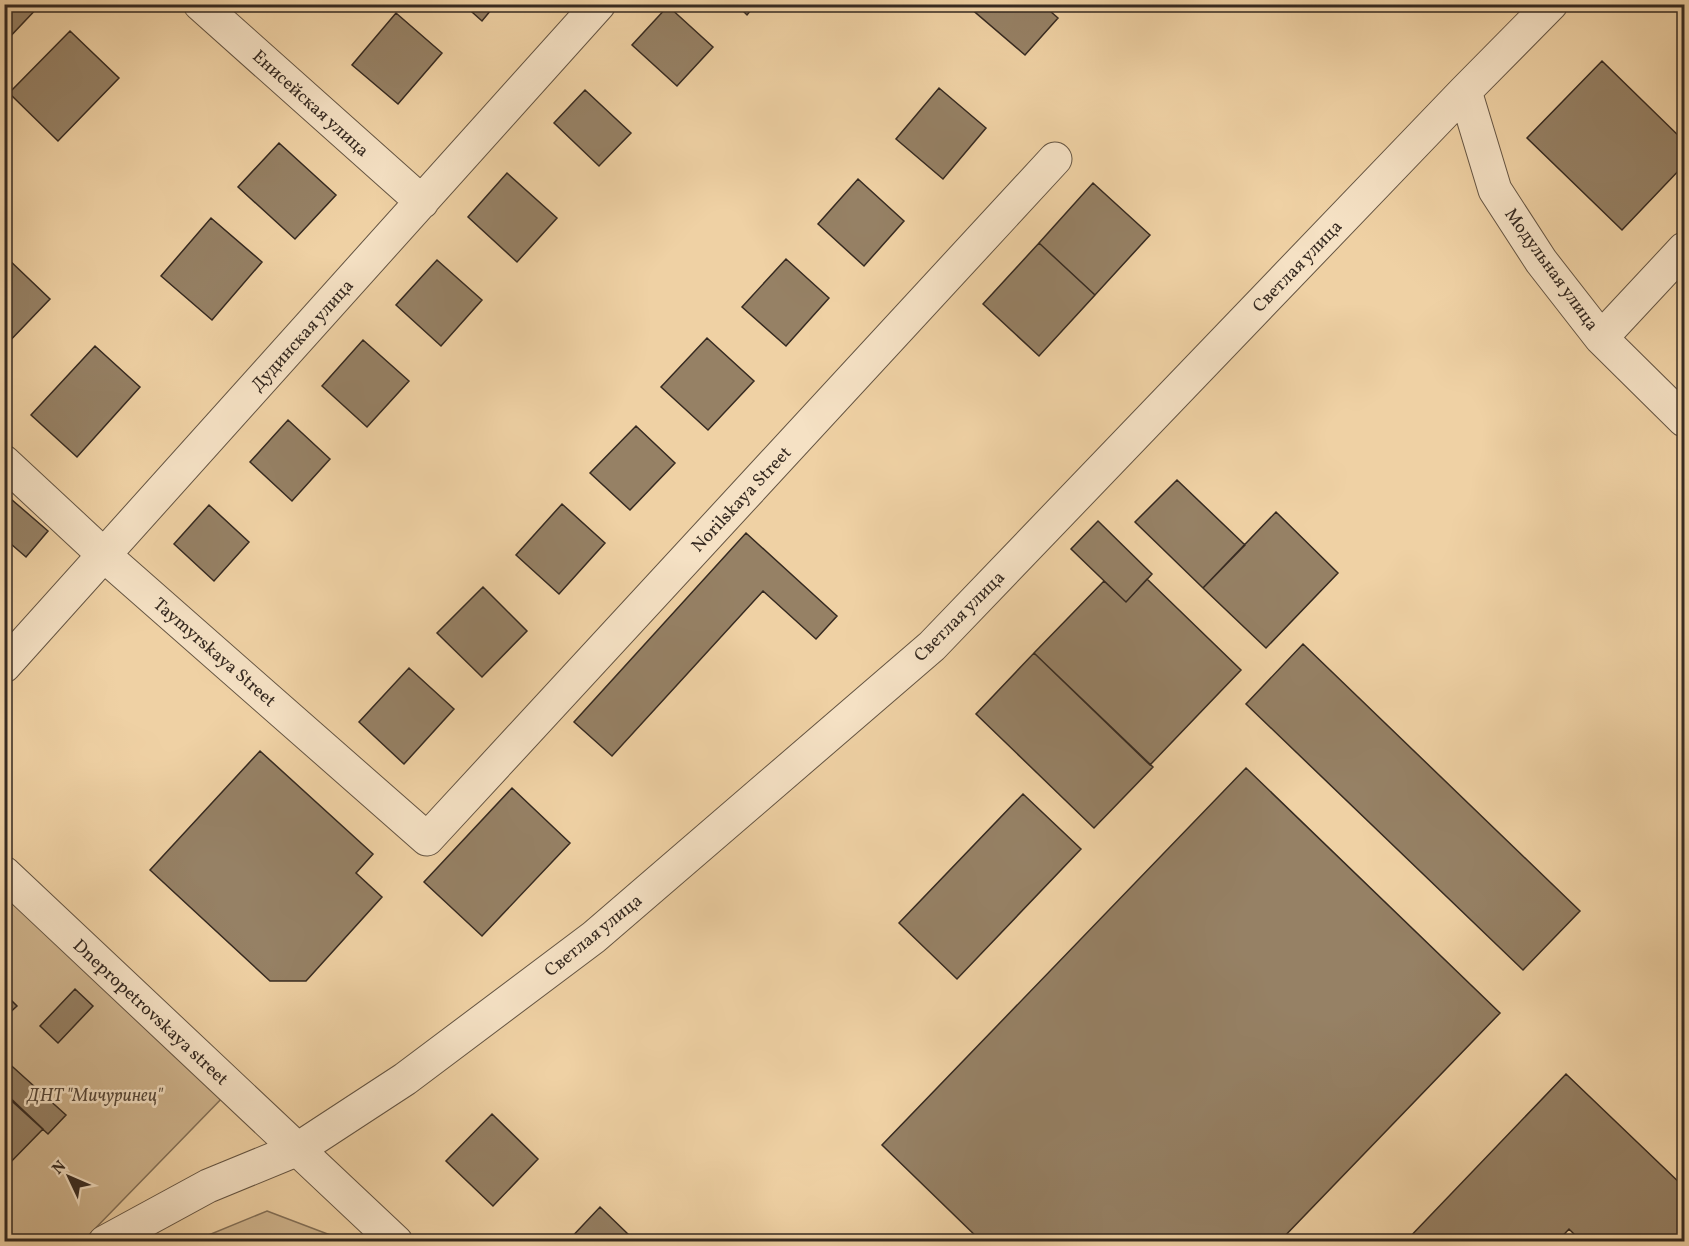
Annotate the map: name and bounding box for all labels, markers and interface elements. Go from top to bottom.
street label: Енисейская улица [246,45,374,163]
street label: Модульная улица [1498,203,1604,336]
street label: Светлая улица [1248,215,1349,319]
street label: Дудинская улица [246,274,360,397]
street label: Norilskaya Street [686,442,798,559]
street label: Светлая улица [909,566,1011,668]
street label: Taymyrskaya Street [147,593,281,714]
street label: Светлая улица [540,889,648,984]
street label: Dnepropetrovskaya street [67,934,233,1092]
park label: ДНТ "Мичуринец" [25,1084,164,1109]
north arrow [39,1147,99,1207]
text: N [48,1156,72,1180]

